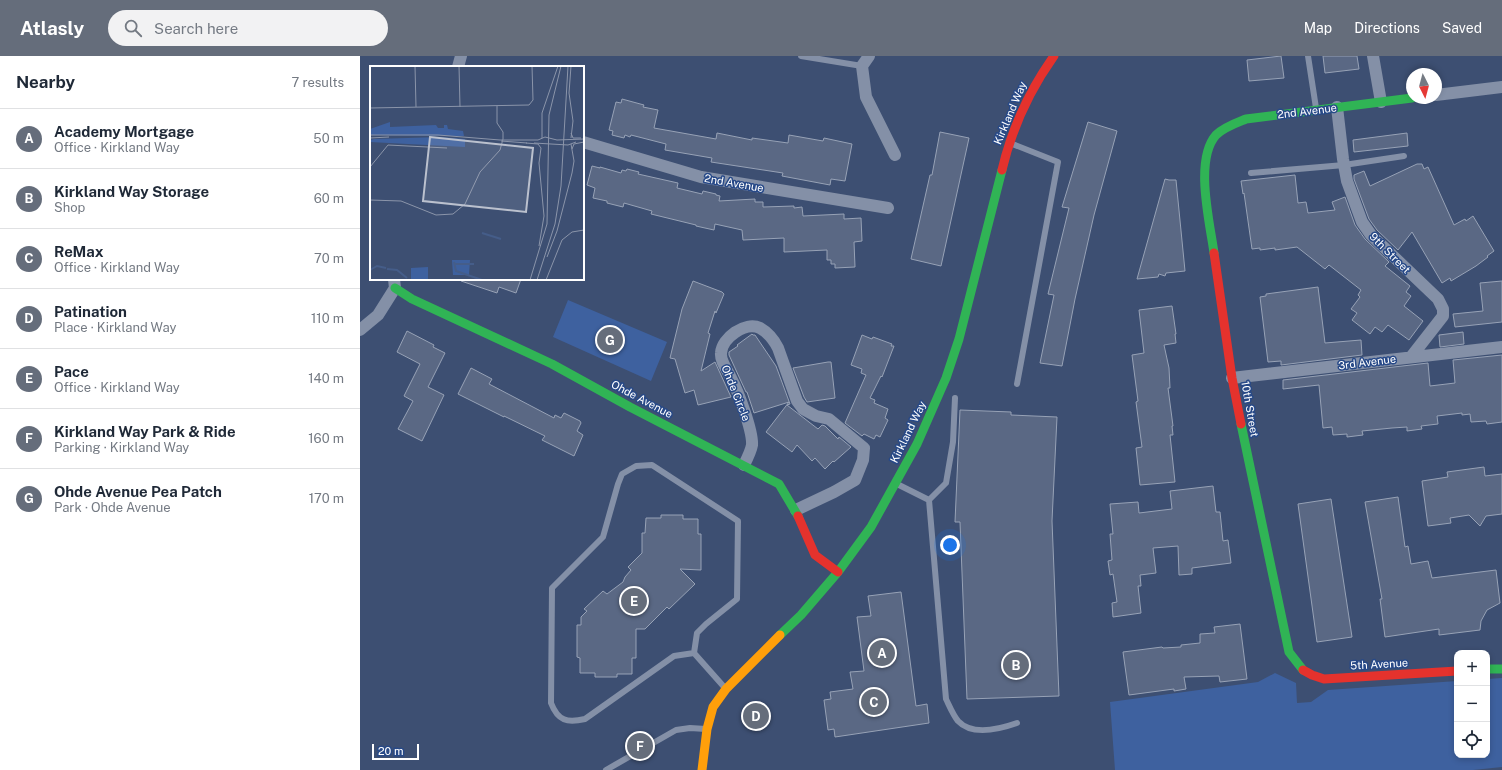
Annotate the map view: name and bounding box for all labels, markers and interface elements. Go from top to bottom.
search box [108,10,388,46]
text: Atlasly [20,17,84,39]
icon: search [122,17,144,39]
text: Search here [154,20,238,37]
text: Map [1304,20,1332,36]
text: Directions [1354,20,1420,36]
text: Saved [1442,20,1482,36]
inset map [370,66,584,280]
north arrow [1406,68,1442,104]
text: Nearby [16,72,75,92]
text: 7 results [291,75,344,90]
street label: Kirkland Way [991,80,1029,146]
street label: 2nd Avenue [1277,101,1337,121]
text: Academy Mortgage [54,123,194,140]
text: A [24,131,34,146]
text: 50 m [313,131,344,146]
text: Office · Kirkland Way [54,140,180,155]
street label: 2nd Avenue [703,172,765,194]
text: Kirkland Way Storage [54,183,209,200]
text: B [25,191,33,206]
text: 60 m [314,191,344,206]
text: Shop [54,200,85,215]
street label: 9th Street [1367,230,1413,276]
text: ReMax [54,243,104,260]
text: C [24,251,34,266]
text: 70 m [314,251,344,266]
text: Office · Kirkland Way [54,260,180,275]
text: Patination [54,303,127,320]
text: D [24,311,34,326]
text: 110 m [311,311,344,326]
text: Place · Kirkland Way [54,320,176,335]
pin: G [597,325,623,355]
street label: 3rd Avenue [1337,353,1397,371]
text: Pace [54,363,89,380]
street label: Ohde Circle [719,363,753,423]
text: E [25,371,33,386]
text: 140 m [308,371,344,386]
street label: Ohde Avenue [609,378,675,420]
text: Office · Kirkland Way [54,380,180,395]
street label: 10th Street [1239,380,1261,438]
street label: Kirkland Way [888,399,928,465]
text: Kirkland Way Park & Ride [54,423,236,440]
text: F [25,431,33,446]
text: 160 m [308,431,344,446]
text: Parking · Kirkland Way [54,440,189,455]
text: Ohde Avenue Pea Patch [54,483,222,500]
text: G [24,491,34,506]
text: 170 m [309,491,344,506]
text: Park · Ohde Avenue [54,500,171,515]
your location [940,535,960,555]
pin: E [621,586,647,616]
pin: A [869,638,895,668]
pin: B [1003,650,1029,680]
map controls [1454,650,1490,758]
button: + [1454,650,1490,686]
street label: 5th Avenue [1350,656,1408,672]
button: − [1454,686,1490,722]
pin: C [861,687,887,717]
pin: D [743,701,769,731]
button: locate [1454,722,1490,758]
pin: F [627,731,653,761]
scale bar [372,742,419,761]
text: 20 m [378,745,403,757]

